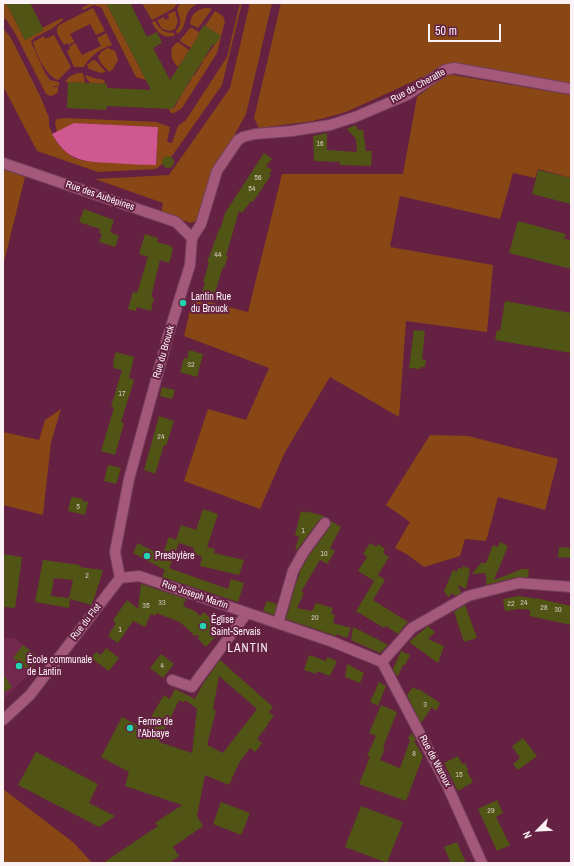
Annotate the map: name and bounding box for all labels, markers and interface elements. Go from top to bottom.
scale bar [430,16,503,42]
text: 50 m [435,23,457,39]
street label: Rue de Cheratte [389,66,447,106]
house number: 16 [316,139,324,149]
house number: 56 [254,173,262,183]
street label: Rue des Aubépines [64,179,136,213]
house number: 54 [248,184,256,194]
house number: 44 [214,250,222,260]
place label: Lantin Rue du Brouck [191,291,231,314]
marker: Lantin Rue du Brouck [178,298,188,308]
street label: Rue du Brouck [151,324,177,380]
house number: 32 [187,360,195,370]
house number: 17 [118,389,126,399]
house number: 24 [157,432,165,442]
house number: 5 [76,502,80,512]
house number: 1 [301,526,305,536]
house number: 10 [320,549,328,559]
place label: Presbytère [155,550,195,562]
marker: Presbytère [142,551,152,561]
house number: 2 [85,571,89,581]
street label: Rue Joseph Martin [160,578,230,612]
house number: 33 [158,598,166,608]
house number: 24 [520,598,528,608]
house number: 22 [507,599,515,609]
house number: 35 [142,601,150,611]
street label: Rue du Flot [68,602,104,642]
house number: 28 [540,603,548,613]
house number: 30 [554,605,562,615]
house number: 20 [311,613,319,623]
place label: Église Saint-Servais [211,614,261,638]
marker: Église Saint-Servais [198,621,208,631]
house number: 1 [118,625,122,635]
district label: LANTIN [228,642,268,656]
place label: École communale de Lantin [27,654,92,678]
marker: École communale de Lantin [14,661,24,671]
house number: 4 [160,661,164,671]
house number: 3 [423,700,427,710]
place label: Ferme de l'Abbaye [138,716,173,740]
marker: Ferme de l'Abbaye [125,723,135,733]
street label: Rue de Waroux [416,733,454,789]
house number: 8 [412,749,416,759]
house number: 15 [455,770,463,780]
house number: 29 [487,806,495,816]
north arrow [518,810,558,850]
text: N [519,829,535,841]

